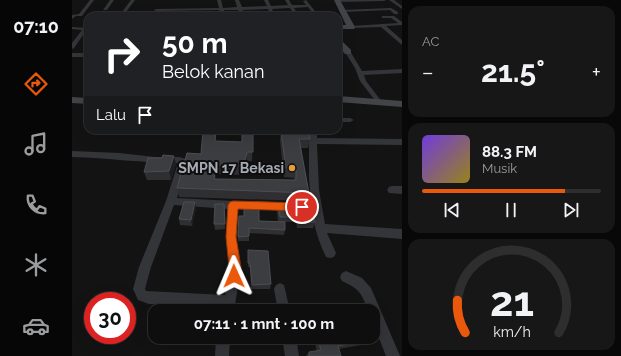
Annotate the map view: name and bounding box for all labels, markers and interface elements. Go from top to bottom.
text: 07:10 [13,16,59,37]
text: 50 m [162,27,228,60]
icon: right [96,28,148,80]
text: AC [422,34,439,49]
text: 21.5° [481,54,545,89]
text: − [422,59,434,85]
text: + [592,59,601,85]
text: Belok kanan [162,61,264,82]
icon: directions [22,70,50,98]
icon: arrive [134,104,156,126]
text: Lalu [96,106,126,124]
icon: music [22,130,50,158]
text: 88.3 FM [482,143,537,161]
place label: SMPN 17 Bekasi [178,160,284,176]
text: Musik [482,161,517,176]
marker: SMPN 17 Bekasi [287,163,297,173]
pin [285,190,319,224]
icon: phone [22,191,50,219]
icon: arrive [291,196,313,218]
icon: previous [441,199,463,221]
icon: pause [500,199,522,221]
icon: next [560,199,582,221]
icon: climate [22,251,50,279]
position arrow [213,255,255,297]
text: 21 [489,276,534,325]
speed limit sign: 30 [84,292,136,344]
icon: car [22,312,50,340]
text: 07:11 · 1 mnt · 100 m [194,315,334,333]
text: km/h [493,323,530,339]

